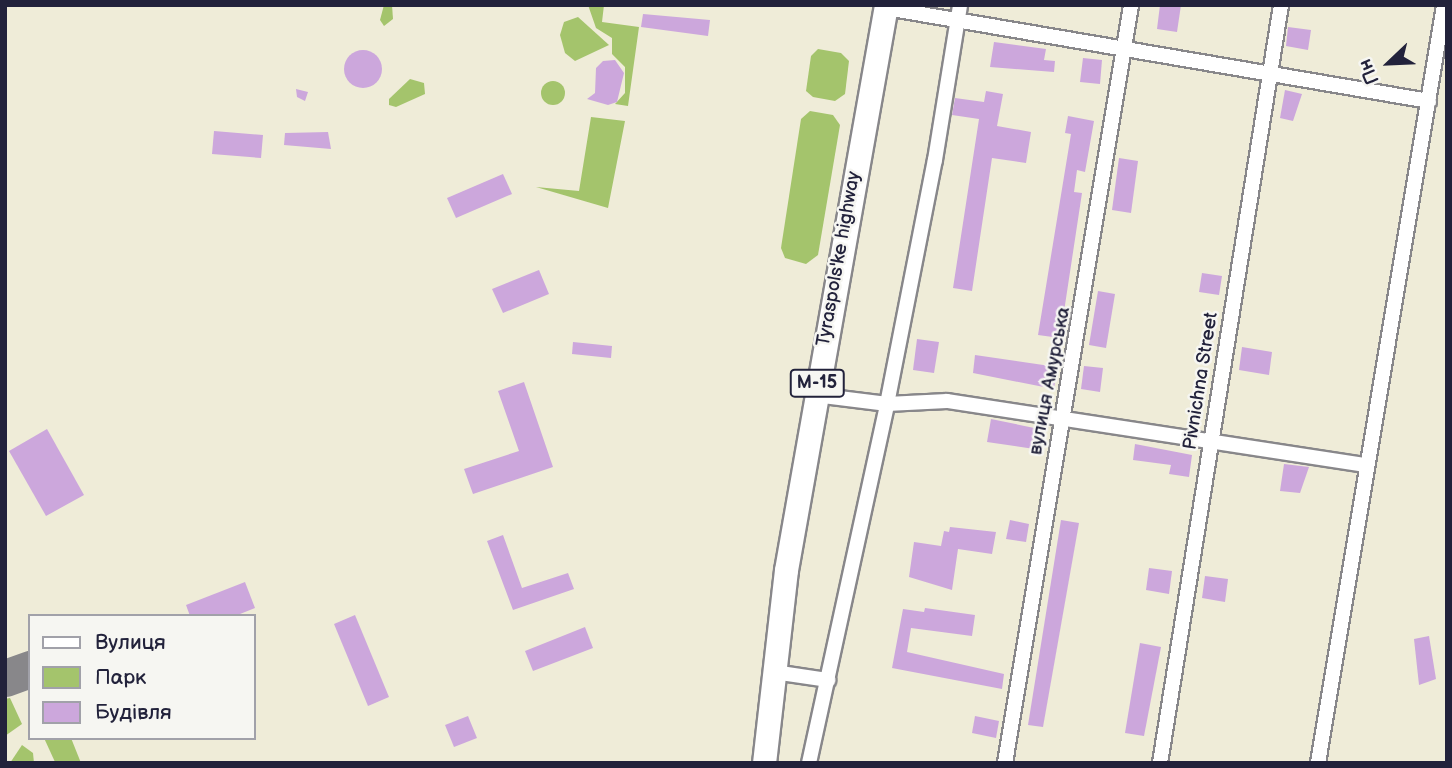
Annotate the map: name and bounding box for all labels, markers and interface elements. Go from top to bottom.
north arrow [1354,28,1424,98]
text: Пн [1354,55,1385,88]
street label: Tyraspols'ke highway [812,170,866,348]
street label: вулиця Амурська [1024,305,1076,457]
street label: Pivnichna Street [1179,310,1223,452]
road number: М-15 [789,368,845,398]
legend [28,614,256,740]
text: Вулиця [95,630,166,655]
text: Парк [95,665,146,690]
text: Будівля [95,700,172,725]

